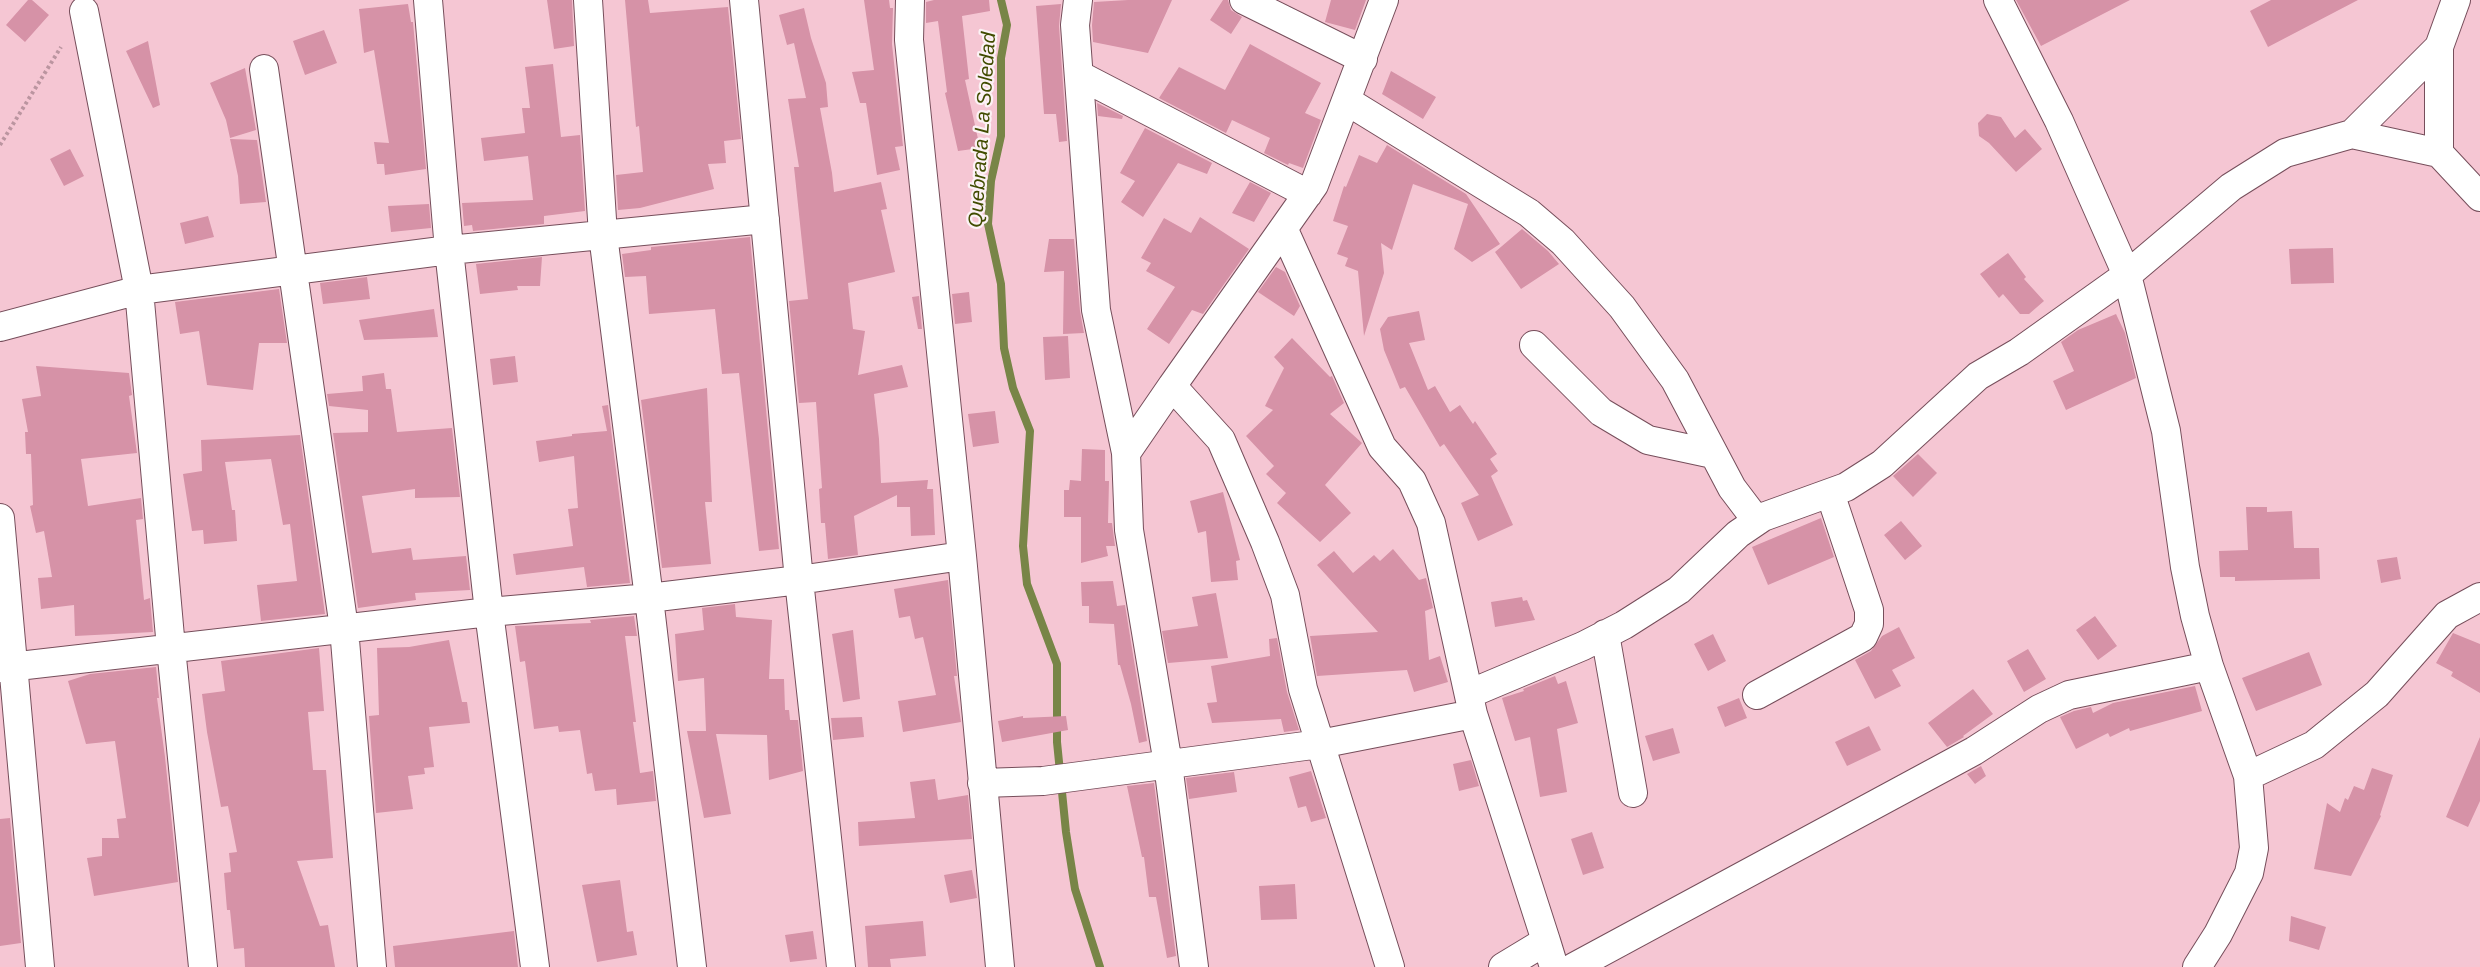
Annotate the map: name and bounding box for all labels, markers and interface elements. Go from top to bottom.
water label: Quebrada La Soledad [964,32,1002,228]

